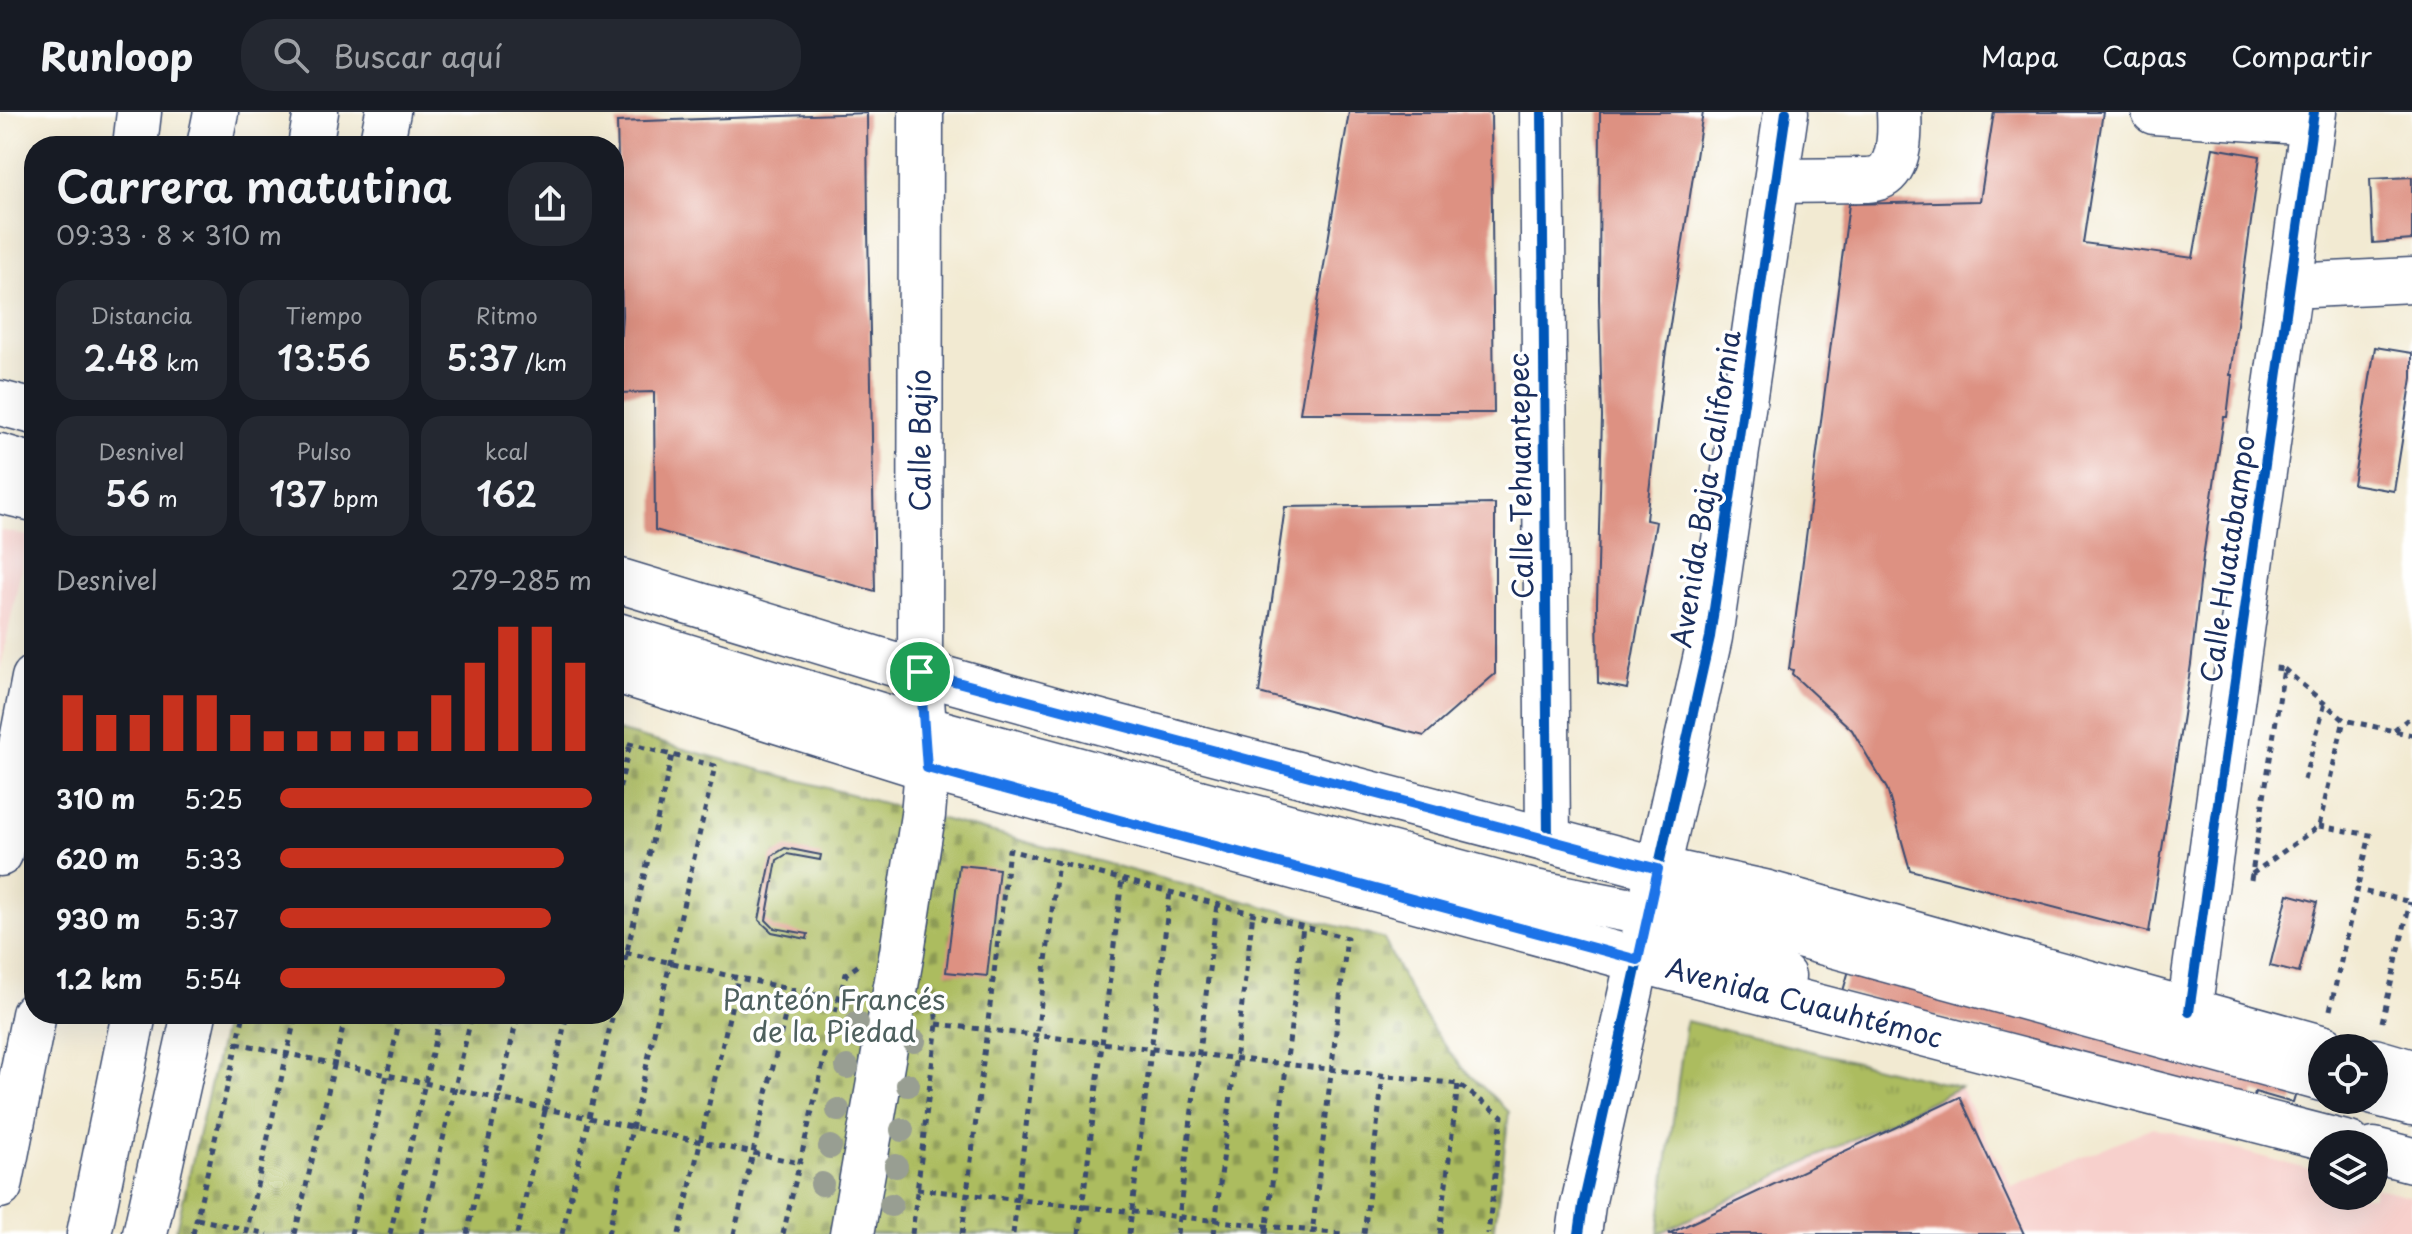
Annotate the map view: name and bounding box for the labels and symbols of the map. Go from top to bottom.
street label: Avenida Baja California [1658,326,1751,651]
street label: Calle Tehuantepec [1496,352,1543,600]
street label: Calle Bajío [897,369,941,512]
street label: Calle Huatabampo [2188,432,2265,685]
pin [886,638,954,706]
street label: Avenida Cuauhtémoc [1661,945,1947,1058]
park label: Panteón Francés de la Piedad [723,977,945,1052]

